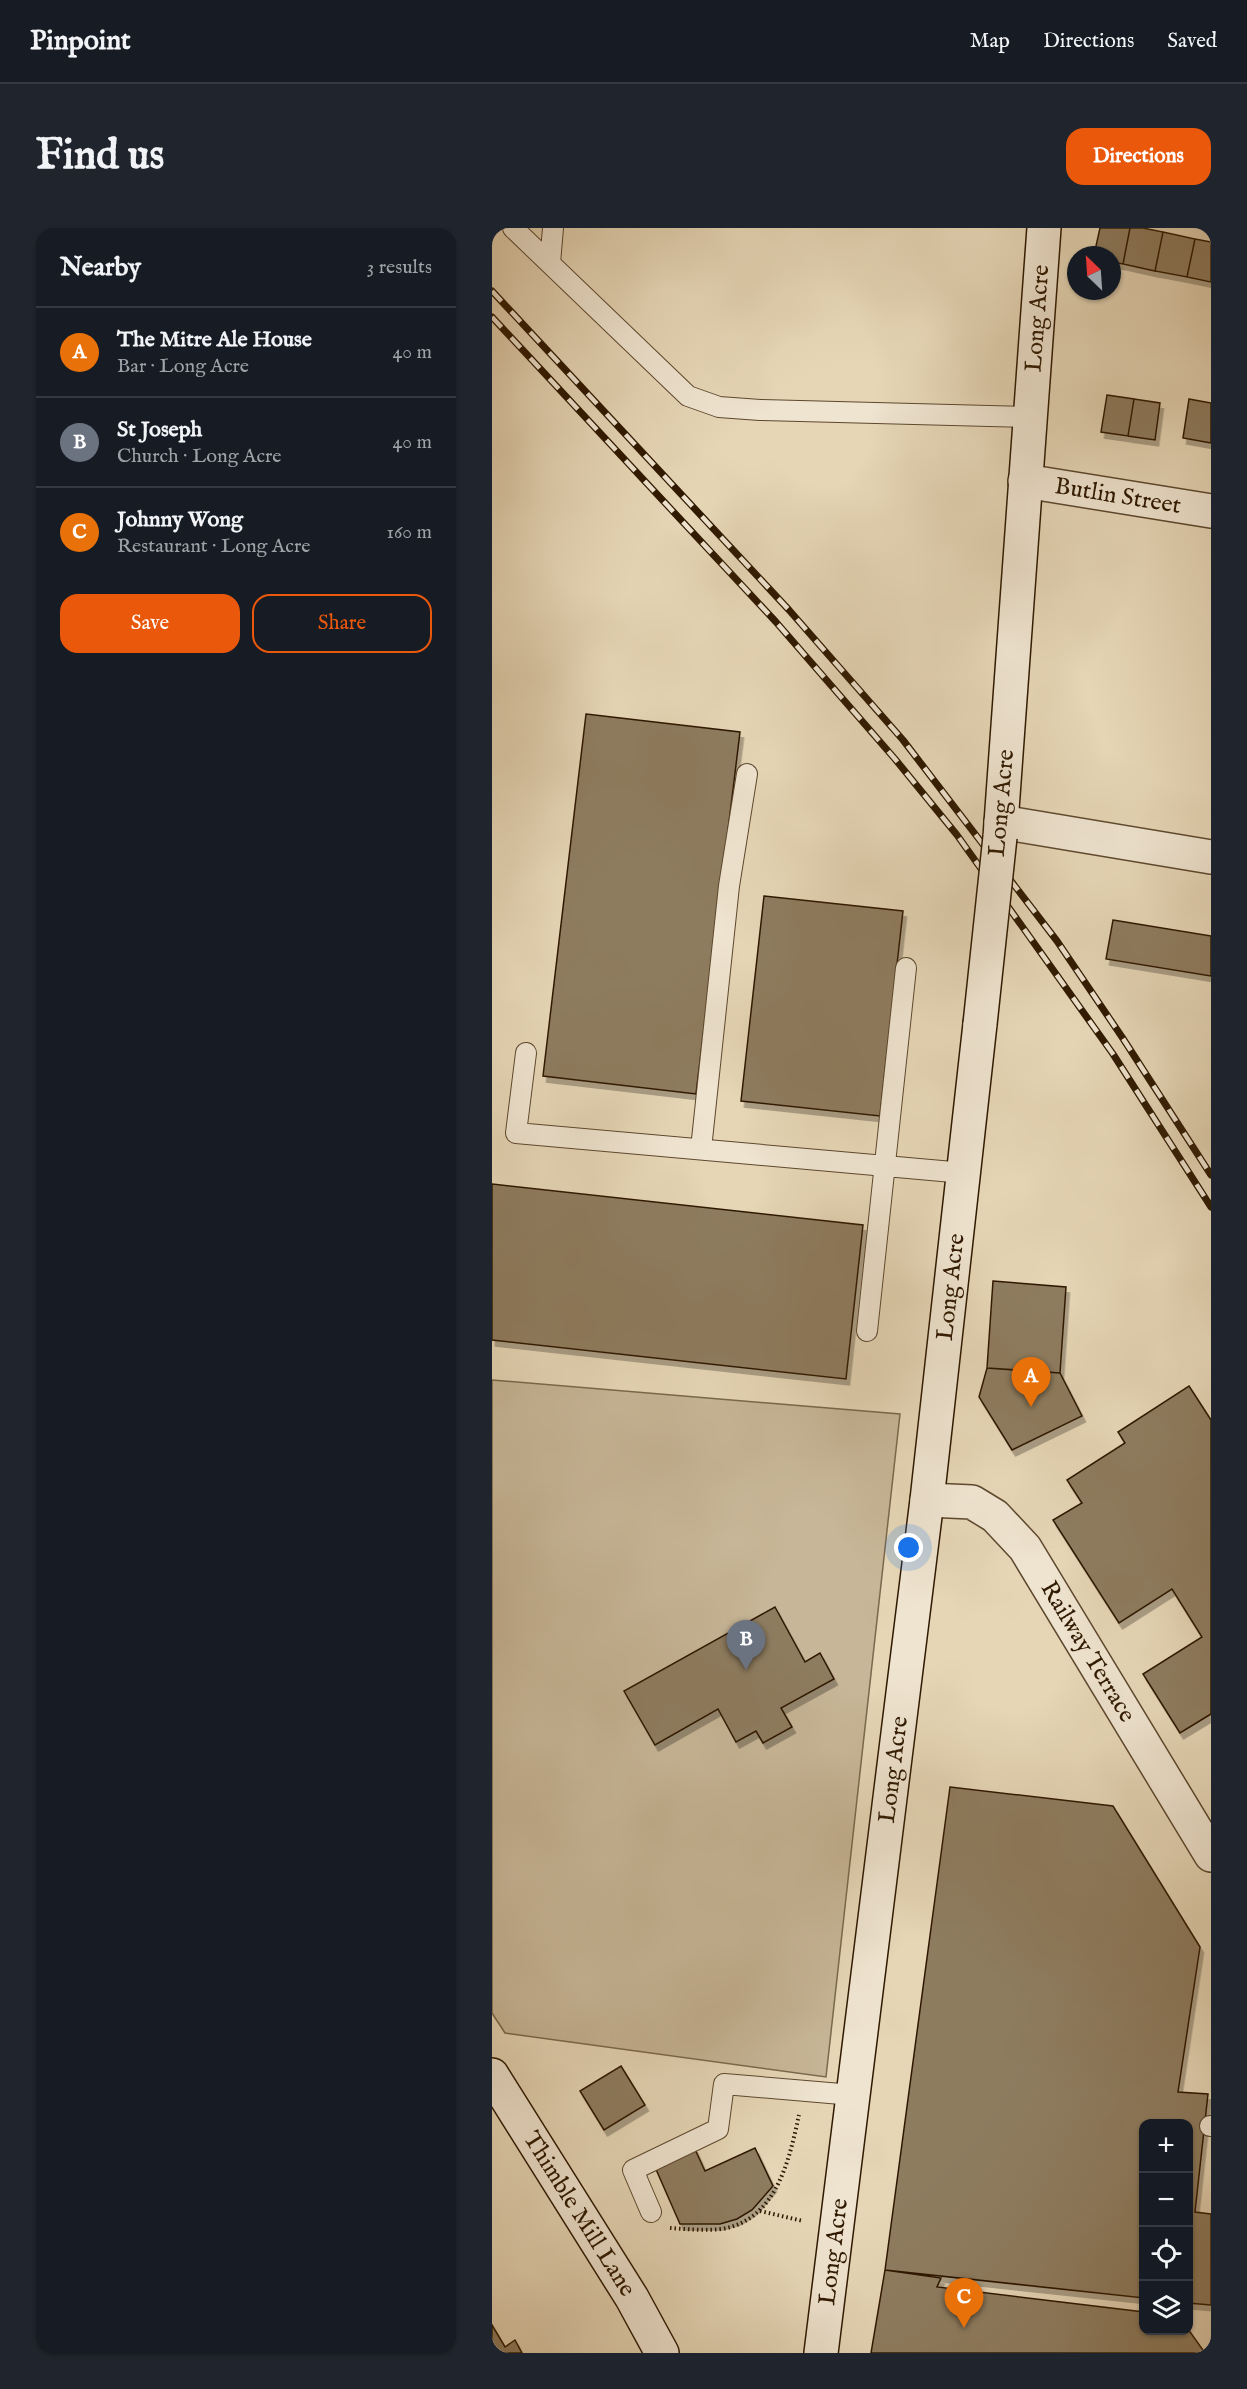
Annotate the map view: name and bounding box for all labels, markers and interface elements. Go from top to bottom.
text: Pinpoint [30,24,131,59]
text: Map [970,28,1010,55]
text: Directions [1043,28,1134,55]
text: Saved [1167,28,1217,55]
button: Directions [1066,128,1211,185]
text: Find us [36,130,164,183]
north arrow [1067,246,1121,300]
text: Nearby [60,251,141,284]
text: 3 results [367,255,432,280]
street label: Long Acre [1018,264,1057,373]
text: The Mitre Ale House [117,326,312,354]
text: A [73,340,86,365]
text: 40 m [393,340,432,365]
text: Bar · Long Acre [117,354,249,379]
text: St Joseph [117,416,202,444]
text: B [73,430,86,455]
text: 40 m [393,430,432,455]
text: Church · Long Acre [117,444,282,469]
street label: Butlin Street [1052,471,1183,521]
text: Johnny Wong [117,506,243,534]
text: C [72,520,87,545]
text: 160 m [386,520,432,545]
text: Restaurant · Long Acre [117,534,310,559]
button: Save [60,594,240,653]
button: Share [252,594,432,653]
street label: Long Acre [982,748,1022,858]
street label: Long Acre [929,1232,972,1342]
pin: A [1012,1358,1050,1407]
your location [894,1533,923,1562]
street label: Railway Terrace [1033,1575,1142,1728]
pin: B [726,1620,766,1670]
street label: Long Acre [871,1714,916,1825]
map controls [1139,2119,1193,2335]
button: + [1139,2119,1193,2173]
street label: Thimble Mill Lane [516,2125,643,2302]
button: − [1139,2173,1193,2227]
street label: Long Acre [812,2196,856,2307]
button: locate [1139,2227,1193,2281]
pin: C [944,2278,984,2328]
button: layers [1139,2281,1193,2335]

